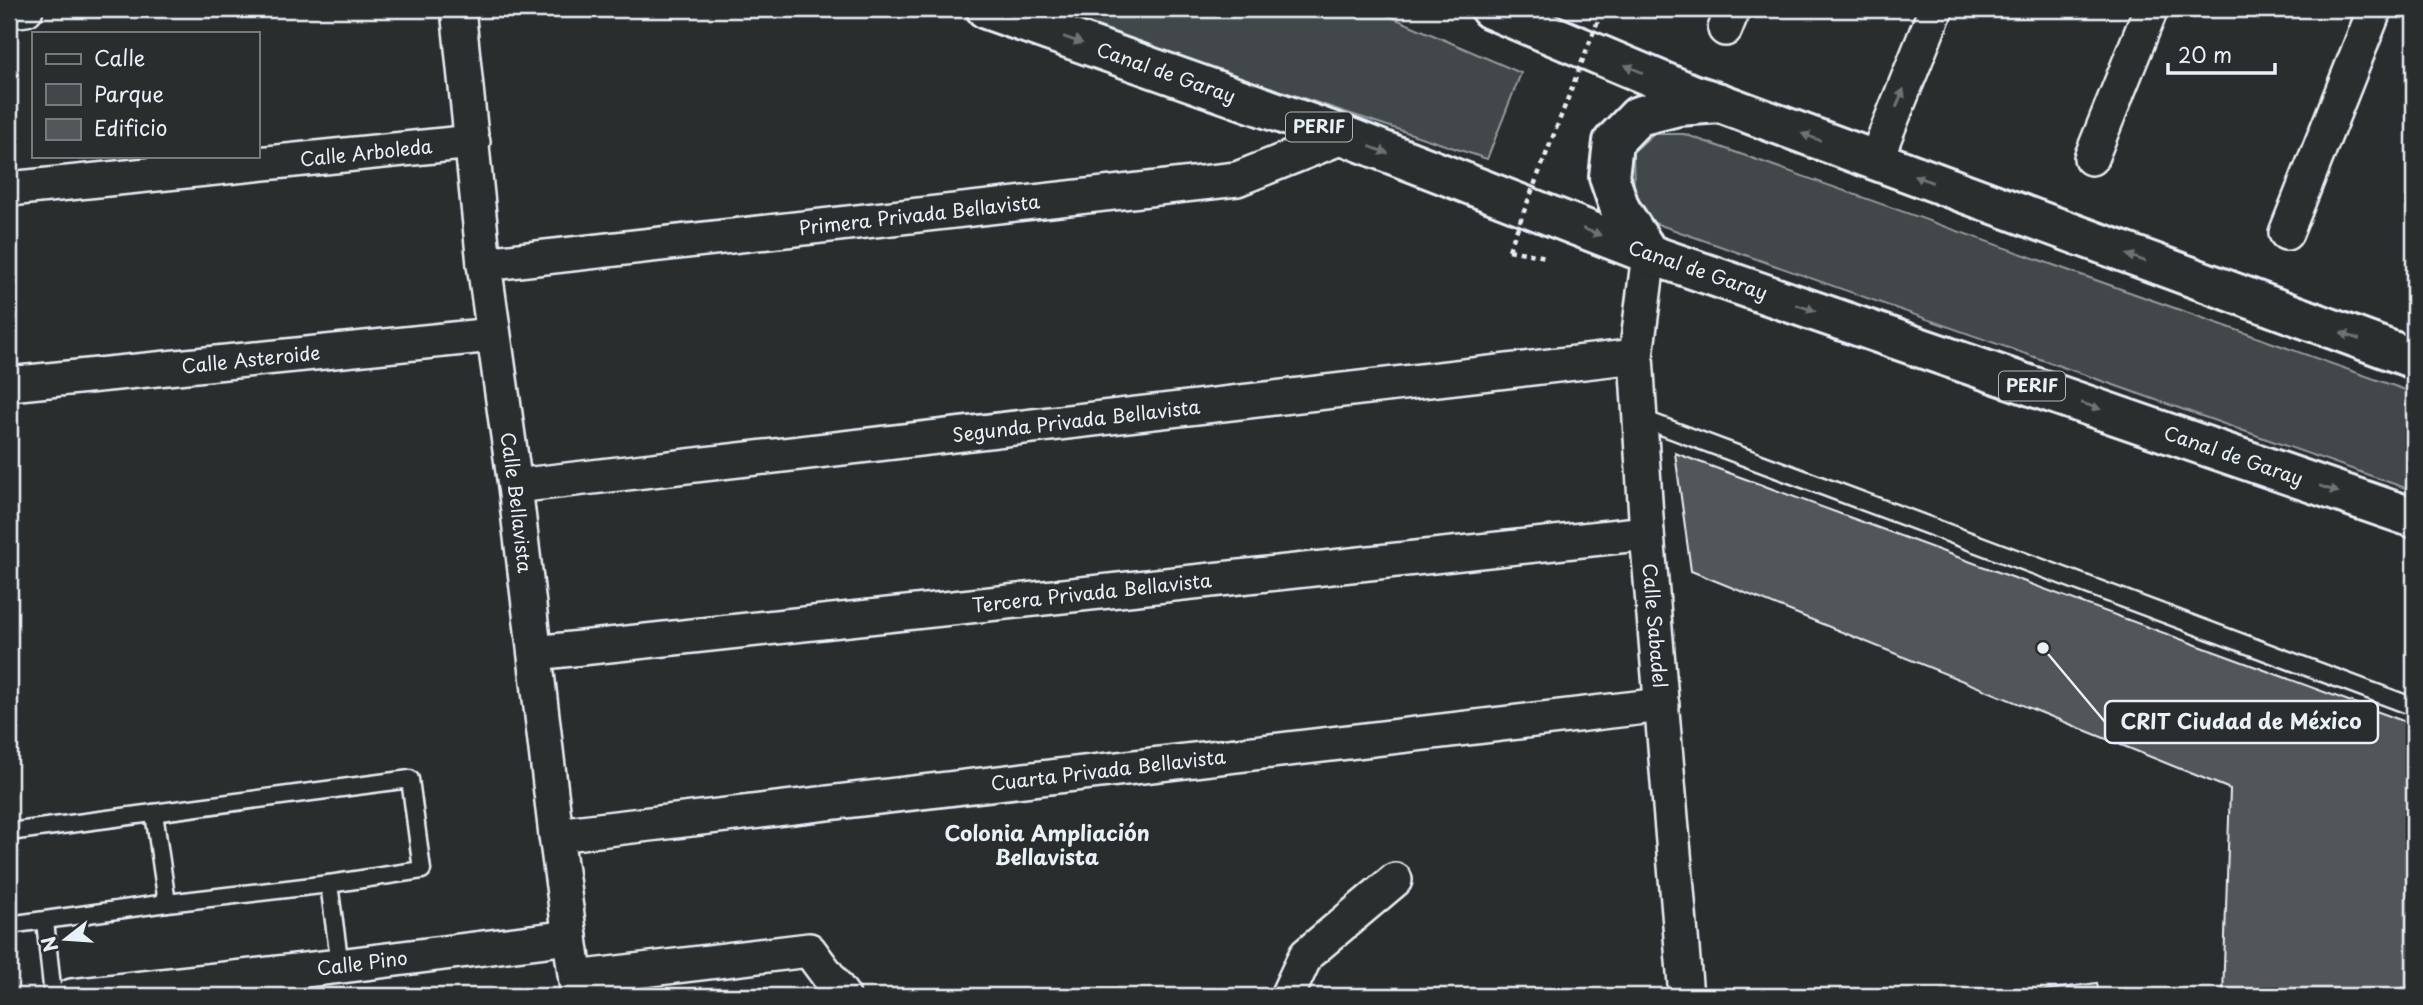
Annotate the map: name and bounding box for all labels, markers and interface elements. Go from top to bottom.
legend [32,32,259,158]
scale bar [2168,32,2274,76]
street label: Canal de Garay [1093,34,1240,109]
one-way arrow [1063,35,1084,46]
text: 20 m [2178,38,2232,70]
text: Calle [94,41,145,73]
one-way arrow [1624,63,1644,75]
text: Parque [94,77,164,109]
one-way arrow [1895,87,1906,108]
text: Edificio [94,111,167,143]
road number: PERIF [1286,112,1352,142]
street label: Calle Arboleda [299,131,434,172]
one-way arrow [1800,132,1821,143]
one-way arrow [1369,144,1390,155]
one-way arrow [1912,173,1933,184]
street label: Primera Privada Bellavista [797,186,1041,241]
one-way arrow [1581,227,1602,238]
street label: Canal de Garay [1625,232,1772,306]
one-way arrow [2126,252,2147,263]
one-way arrow [1796,303,1817,314]
one-way arrow [2340,330,2361,341]
street label: Calle Asteroide [180,338,321,379]
road number: PERIF [1999,372,2065,400]
street label: Segunda Privada Bellavista [951,392,1202,448]
one-way arrow [2080,401,2101,412]
street label: Canal de Garay [2160,418,2307,492]
street label: Calle Bellavista [495,430,540,574]
one-way arrow [2318,484,2339,495]
street label: Calle Sabadel [1637,562,1675,689]
street label: Tercera Privada Bellavista [970,565,1213,619]
callout: CRIT Ciudad de México [2105,701,2378,743]
text: CRIT Ciudad de México [2120,704,2362,736]
street label: Cuarta Privada Bellavista [989,741,1227,797]
district label: Colonia Ampliación Bellavista [944,816,1150,872]
north arrow [32,904,102,974]
text: N [33,933,64,956]
street label: Calle Pino [315,943,409,981]

